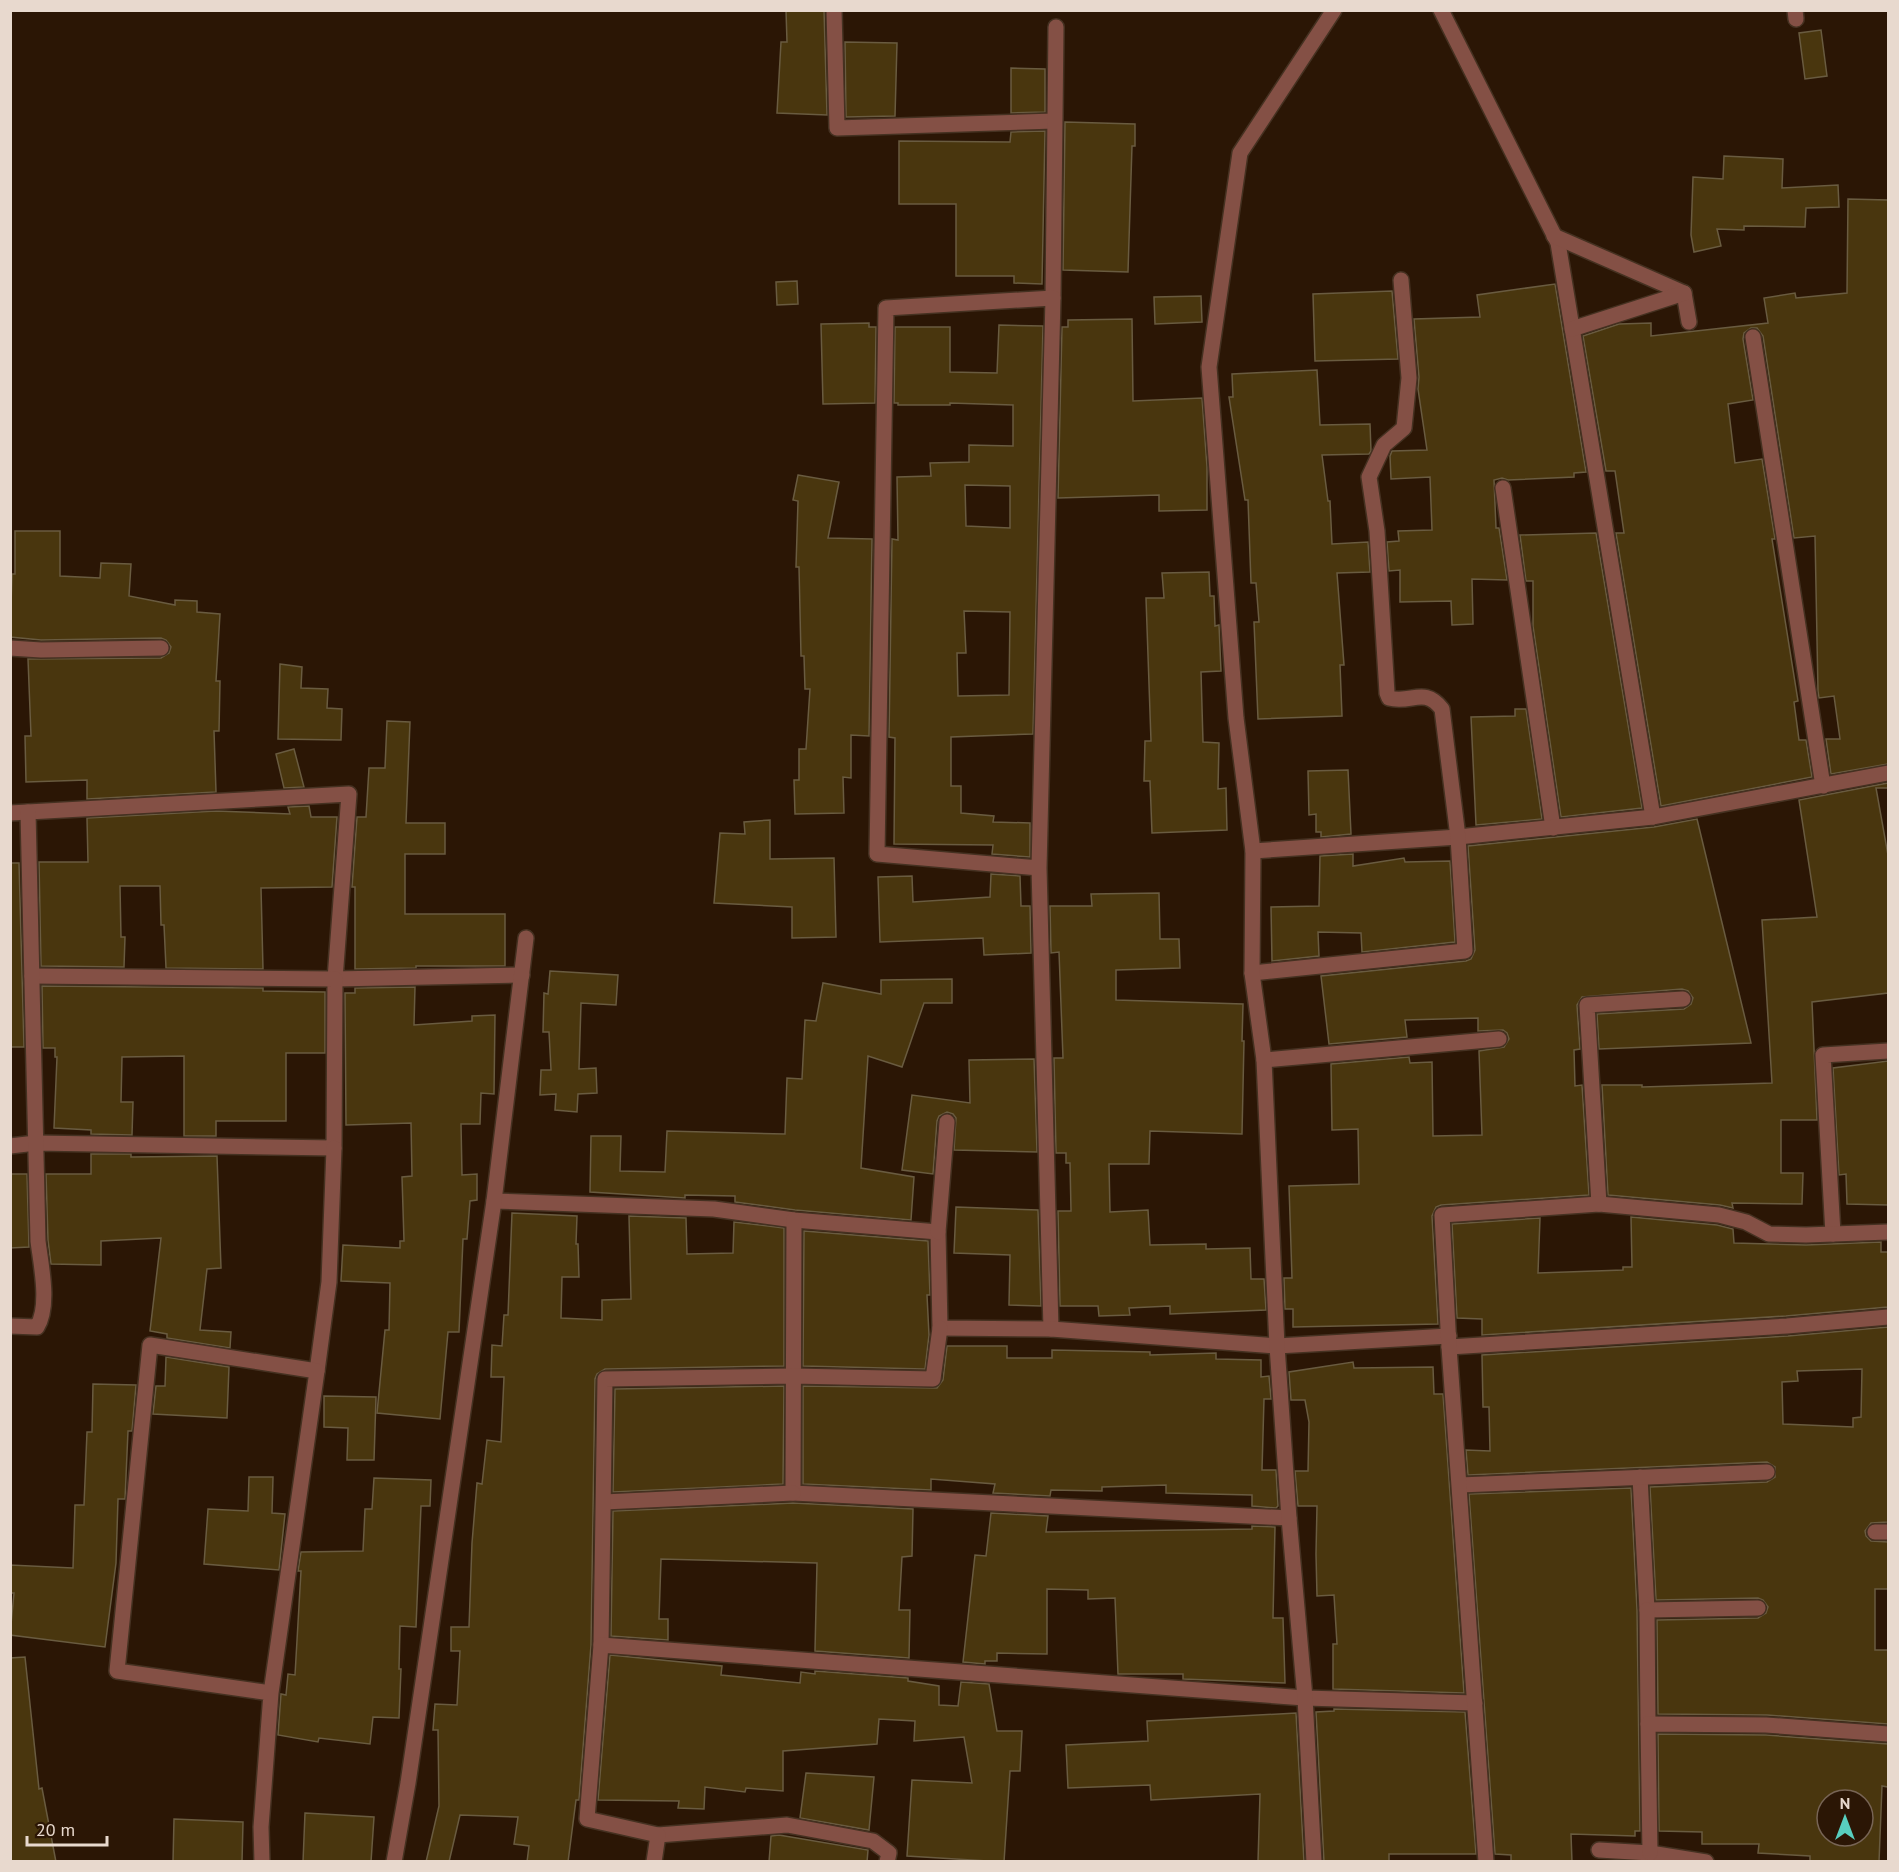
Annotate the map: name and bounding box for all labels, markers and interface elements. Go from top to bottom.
north arrow [1815,1788,1875,1848]
text: N [1840,1793,1850,1813]
scale bar [27,1809,106,1847]
text: 20 m [36,1818,75,1841]

